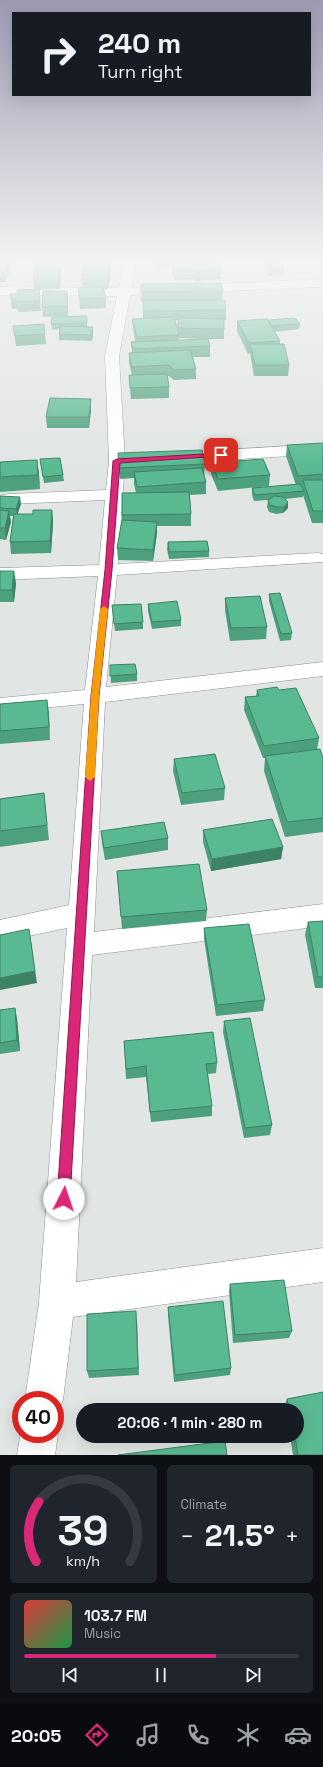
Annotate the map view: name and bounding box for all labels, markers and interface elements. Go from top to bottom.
text: 240 m [98,25,181,61]
icon: right [32,28,84,80]
text: Turn right [98,60,182,83]
pin [204,438,238,472]
icon: arrive [210,444,232,466]
position arrow [43,1178,85,1220]
speed limit sign: 40 [12,1391,64,1443]
text: 20:06 · 1 min · 280 m [118,1413,262,1432]
text: Climate [181,1496,227,1513]
text: 39 [58,1504,109,1557]
text: 21.5° [205,1516,275,1555]
text: − [181,1522,194,1550]
text: + [285,1522,299,1550]
text: km/h [66,1552,100,1570]
text: 103.7 FM [84,1606,147,1625]
text: Music [84,1625,121,1642]
icon: previous [59,1664,81,1686]
icon: pause [150,1664,172,1686]
icon: next [242,1664,264,1686]
icon: directions [83,1721,111,1749]
icon: music [134,1721,162,1749]
icon: phone [184,1721,212,1749]
icon: climate [234,1721,262,1749]
icon: car [284,1721,312,1749]
text: 20:05 [11,1724,61,1747]

